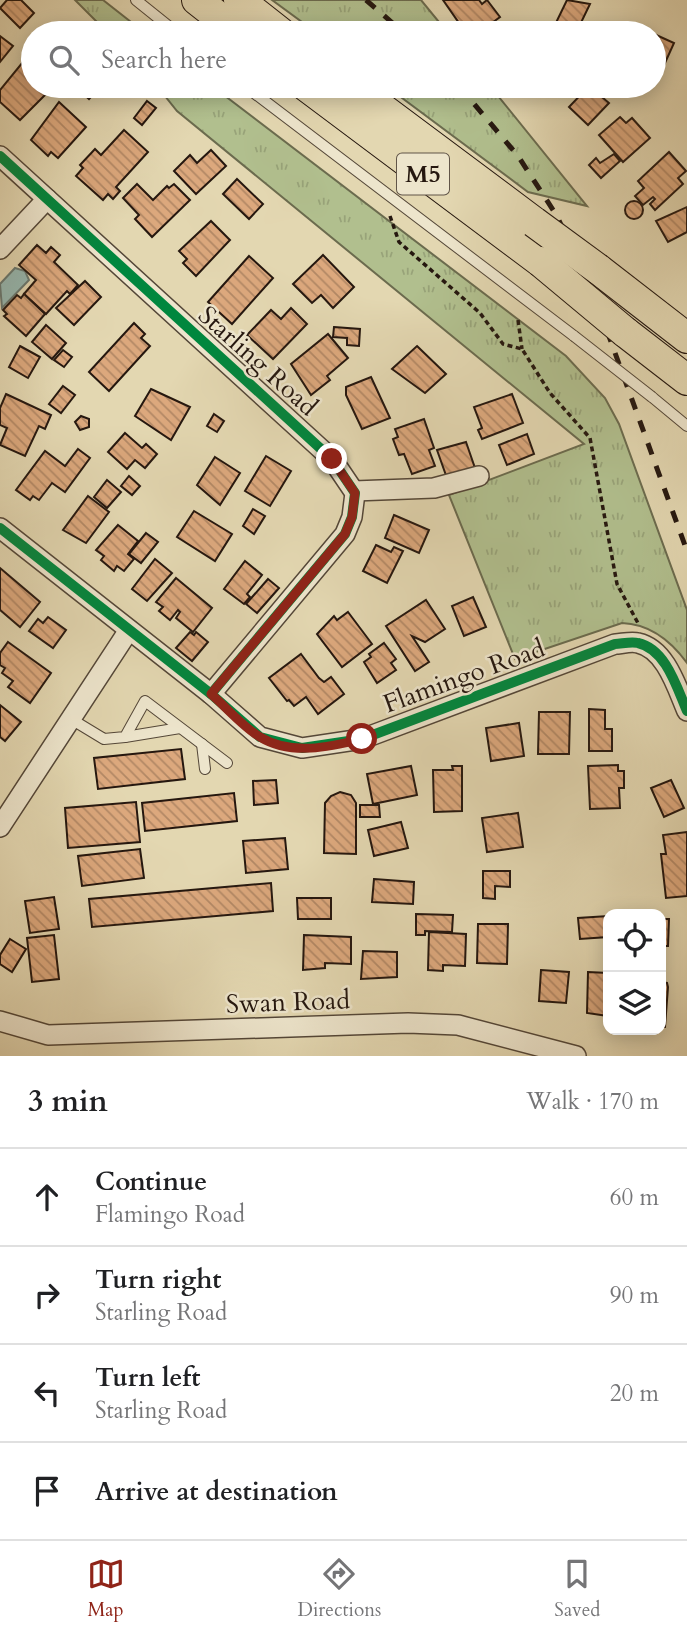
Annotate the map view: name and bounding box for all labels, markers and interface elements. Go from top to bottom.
search box [21,21,666,98]
icon: search [45,41,83,79]
text: Search here [101,42,227,77]
road number: M5 [397,154,449,194]
street label: Starling Road [191,298,325,424]
route end [316,443,347,474]
street label: Flamingo Road [378,631,550,721]
route start [346,723,377,754]
map controls [603,909,666,1035]
button: locate [603,909,666,972]
button: layers [603,972,666,1035]
street label: Swan Road [225,982,351,1022]
text: 3 min [28,1081,108,1122]
text: Walk · 170 m [526,1086,659,1117]
text: Continue [95,1164,207,1199]
icon: ahead [28,1178,66,1216]
text: 60 m [610,1182,659,1213]
text: Flamingo Road [95,1199,245,1230]
text: Turn right [95,1262,222,1297]
icon: right [28,1276,66,1314]
text: 90 m [610,1280,659,1311]
text: Starling Road [95,1297,227,1328]
text: Turn left [95,1360,200,1395]
icon: left [28,1374,66,1412]
text: 20 m [610,1378,659,1409]
text: Starling Road [95,1395,227,1426]
icon: arrive [28,1472,66,1510]
text: Arrive at destination [95,1474,338,1509]
tab: Map [87,1555,125,1623]
tab: Directions [298,1555,381,1623]
tab: Saved [554,1555,600,1623]

